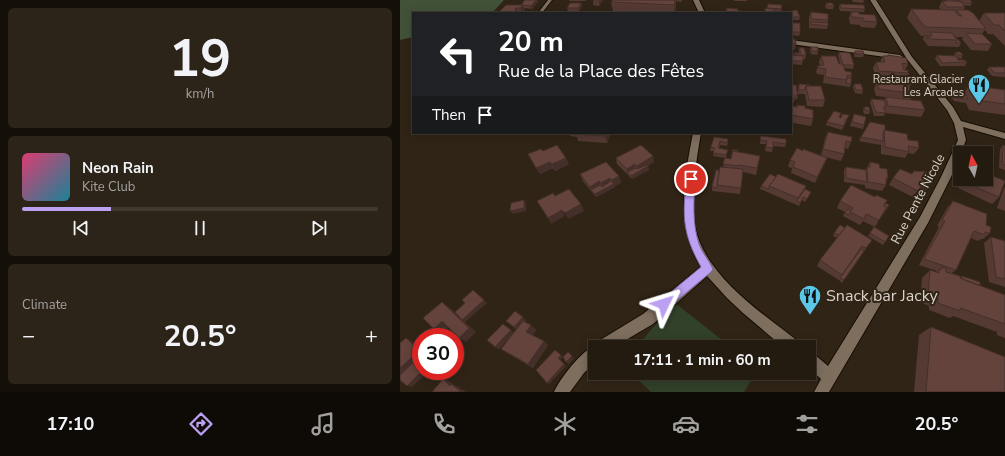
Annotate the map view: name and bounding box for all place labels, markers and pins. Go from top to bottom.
place label: Restaurant Glacier Les Arcades [873,72,964,100]
restaurant icon: Restaurant Glacier Les Arcades [966,72,992,105]
pin [674,162,708,196]
restaurant icon: Snack bar Jacky [797,283,823,316]
place label: Snack bar Jacky [826,285,938,307]

